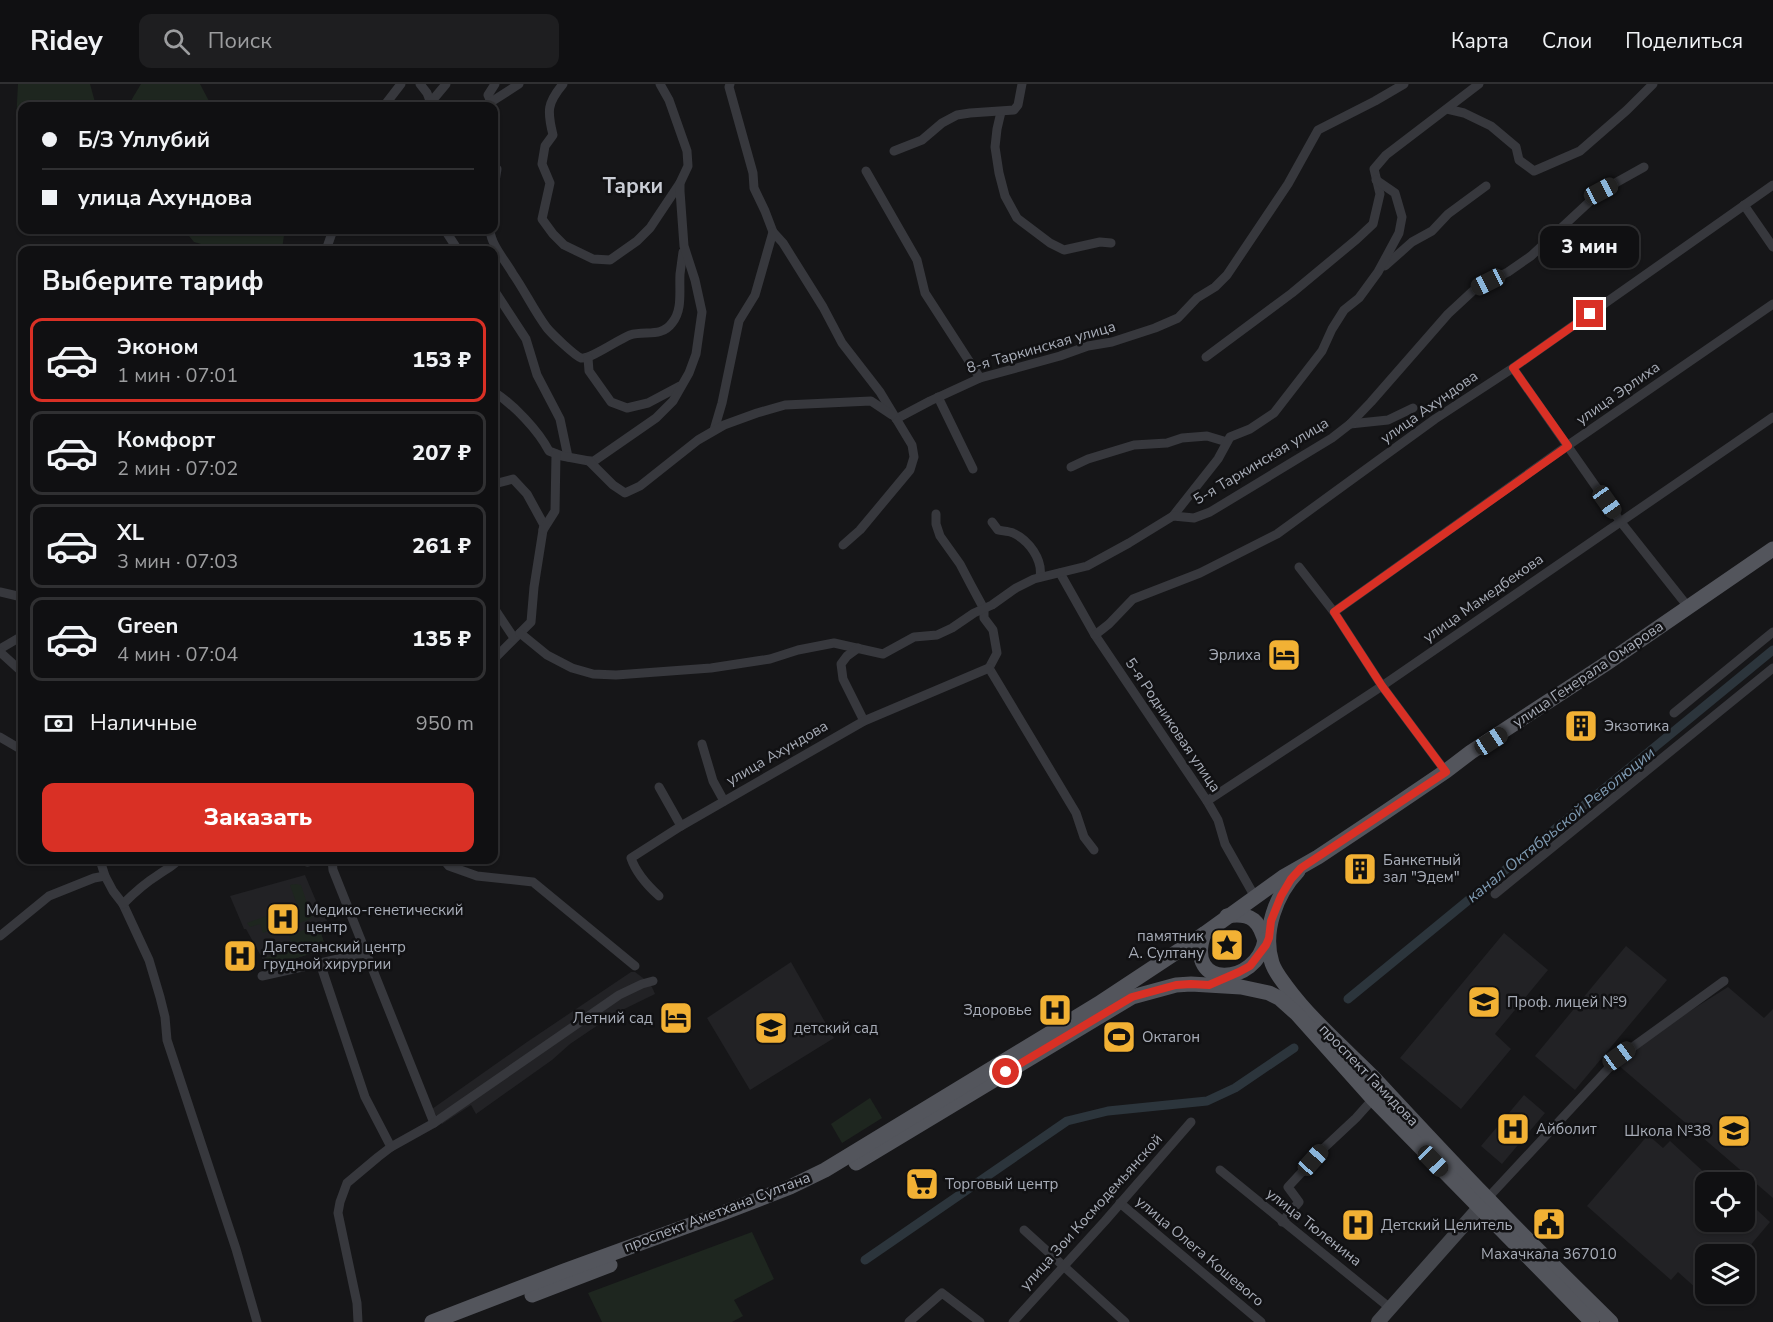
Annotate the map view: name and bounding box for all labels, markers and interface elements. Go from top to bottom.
search box [139,14,559,68]
text: Ridey [30,22,103,60]
icon: search [160,25,193,58]
text: Поиск [208,26,272,56]
text: Карта [1451,27,1509,55]
text: Слои [1542,27,1592,55]
text: Поделиться [1625,27,1743,55]
text: Б/З Уллубий [78,125,210,155]
district label: Тарки [603,172,663,200]
car [1581,175,1621,207]
text: улица Ахундова [78,183,252,213]
callout: 3 мин [1540,227,1640,269]
text: 3 мин [1561,233,1618,260]
text: Выберите тариф [42,263,264,300]
car [1468,266,1508,298]
route end [1576,300,1603,327]
street label: 8-я Таркинская улица [964,316,1118,378]
text: Эконом [117,332,199,362]
icon: car [45,333,99,387]
text: 153 ₽ [412,345,471,375]
street label: улица Эрлиха [1572,357,1664,429]
text: 1 мин · 07:01 [117,362,238,389]
street label: улица Ахундова [1376,366,1482,448]
street label: 5-я Таркинская улица [1190,413,1332,509]
text: Комфорт [117,425,215,455]
icon: car [45,426,99,480]
text: 207 ₽ [412,438,471,468]
text: 2 мин · 07:02 [117,455,238,482]
car [1589,482,1625,522]
text: XL [117,518,144,548]
icon: car [45,519,99,573]
text: 261 ₽ [412,531,471,561]
text: 3 мин · 07:03 [117,548,238,575]
street label: улица Мамедбекова [1419,549,1547,647]
text: Green [117,611,178,641]
icon: car [45,612,99,666]
street label: улица Генерала Омарова [1509,616,1667,732]
text: 135 ₽ [412,624,471,654]
hotel icon: Эрлиха [1266,637,1302,673]
text: 4 мин · 07:04 [117,641,238,668]
place label: Эрлиха [1209,645,1261,665]
street label: 5-я Родниковая улица [1121,654,1225,796]
icon: cash [42,707,75,740]
text: Наличные [90,708,197,738]
building icon: Экзотика [1563,708,1599,744]
text: 950 m [416,710,474,737]
street label: улица Ахундова [722,716,832,790]
place label: Экзотика [1604,716,1669,736]
car [1471,724,1511,758]
water label: канал Октябрьской Революции [1462,742,1660,908]
button: Заказать [42,783,474,852]
place label: Банкетный зал "Эдем" [1383,850,1461,887]
building icon: Банкетный зал "Эдем" [1342,851,1378,887]
place label: Медико-генетический центр [306,900,464,937]
hospital icon: Медико-генетический центр [265,901,301,937]
place label: памятник А. Султану [1128,926,1204,963]
place icon: памятник А. Султану [1209,927,1245,963]
place label: Дагестанский центр грудной хирургии [263,937,406,974]
hospital icon: Дагестанский центр грудной хирургии [222,938,258,974]
school or university icon: Проф. лицей №9 [1466,984,1502,1020]
hospital icon: Здоровье [1037,992,1073,1028]
place label: Проф. лицей №9 [1507,992,1627,1012]
hotel icon: Летний сад [658,1000,694,1036]
place label: Здоровье [963,1000,1032,1020]
place label: Летний сад [573,1008,653,1028]
school or university icon: детский сад [753,1010,789,1046]
place label: детский сад [794,1018,878,1038]
sports icon: Октагон [1101,1019,1137,1055]
street label: проспект Гамидова [1315,1019,1423,1131]
place label: Октагон [1142,1027,1200,1047]
car [1599,1038,1639,1074]
route start [992,1058,1019,1085]
hospital icon: Айболит [1495,1111,1531,1147]
school or university icon: Школа №38 [1716,1113,1752,1149]
place label: Айболит [1536,1119,1597,1139]
place label: Школа №38 [1624,1121,1711,1141]
street label: улица Зои Космодемьянской [1015,1129,1167,1295]
car [1294,1141,1332,1179]
car [1414,1142,1452,1180]
supermarket icon: Торговый центр [904,1166,940,1202]
street label: проспект Аметхана Султана [621,1167,813,1257]
map controls [1695,1172,1755,1304]
button: locate [1695,1172,1755,1232]
place label: Торговый центр [945,1174,1059,1194]
street label: улица Тюленина [1262,1183,1366,1271]
street label: улица Олега Кошевого [1131,1191,1269,1311]
public building icon: Махачкала 367010 [1531,1206,1567,1242]
hospital icon: Детский Целитель [1340,1207,1376,1243]
place label: Детский Целитель [1381,1215,1513,1235]
place label: Махачкала 367010 [1481,1244,1617,1264]
button: layers [1695,1244,1755,1304]

